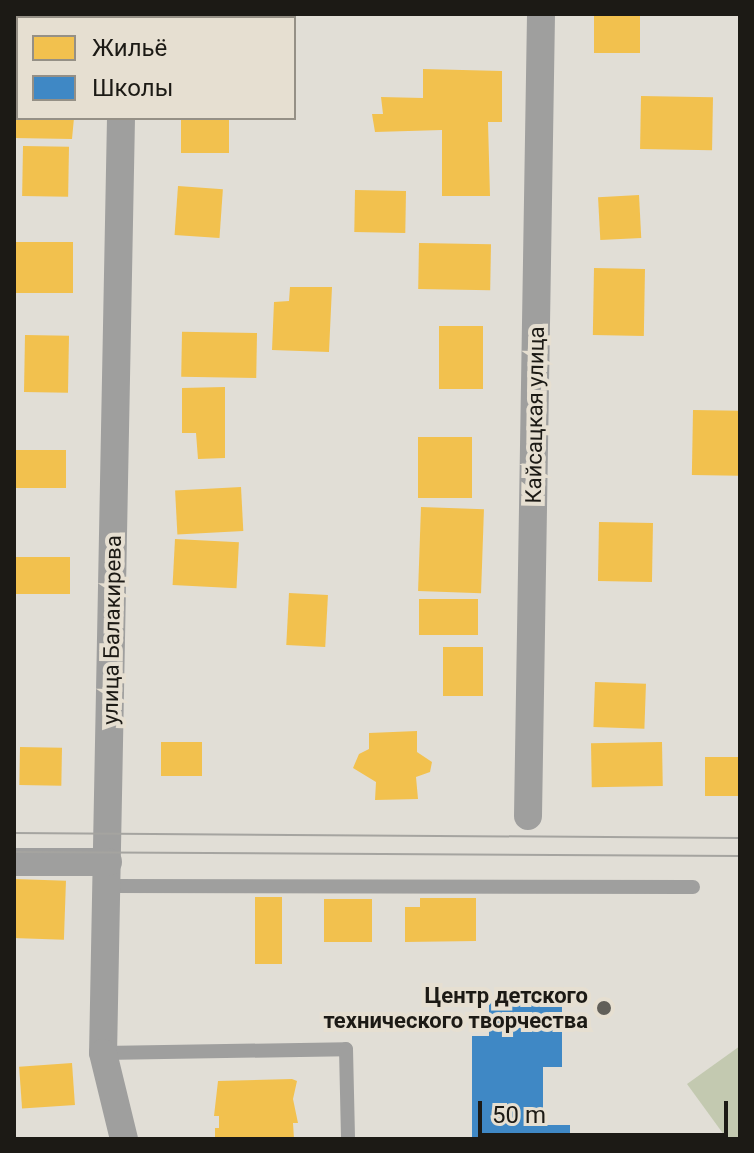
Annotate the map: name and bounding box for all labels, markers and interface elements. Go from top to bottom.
legend [16,16,296,120]
text: Жильё [92,34,167,62]
text: Школы [92,74,173,102]
street label: Кайсацкая улица [520,326,550,504]
street label: улица Балакирева [97,535,127,725]
place label: Центр детского технического творчества [323,982,588,1034]
marker: Центр детского технического творчества [595,999,613,1017]
scale bar [482,1085,732,1135]
text: 50 m [492,1101,546,1129]

